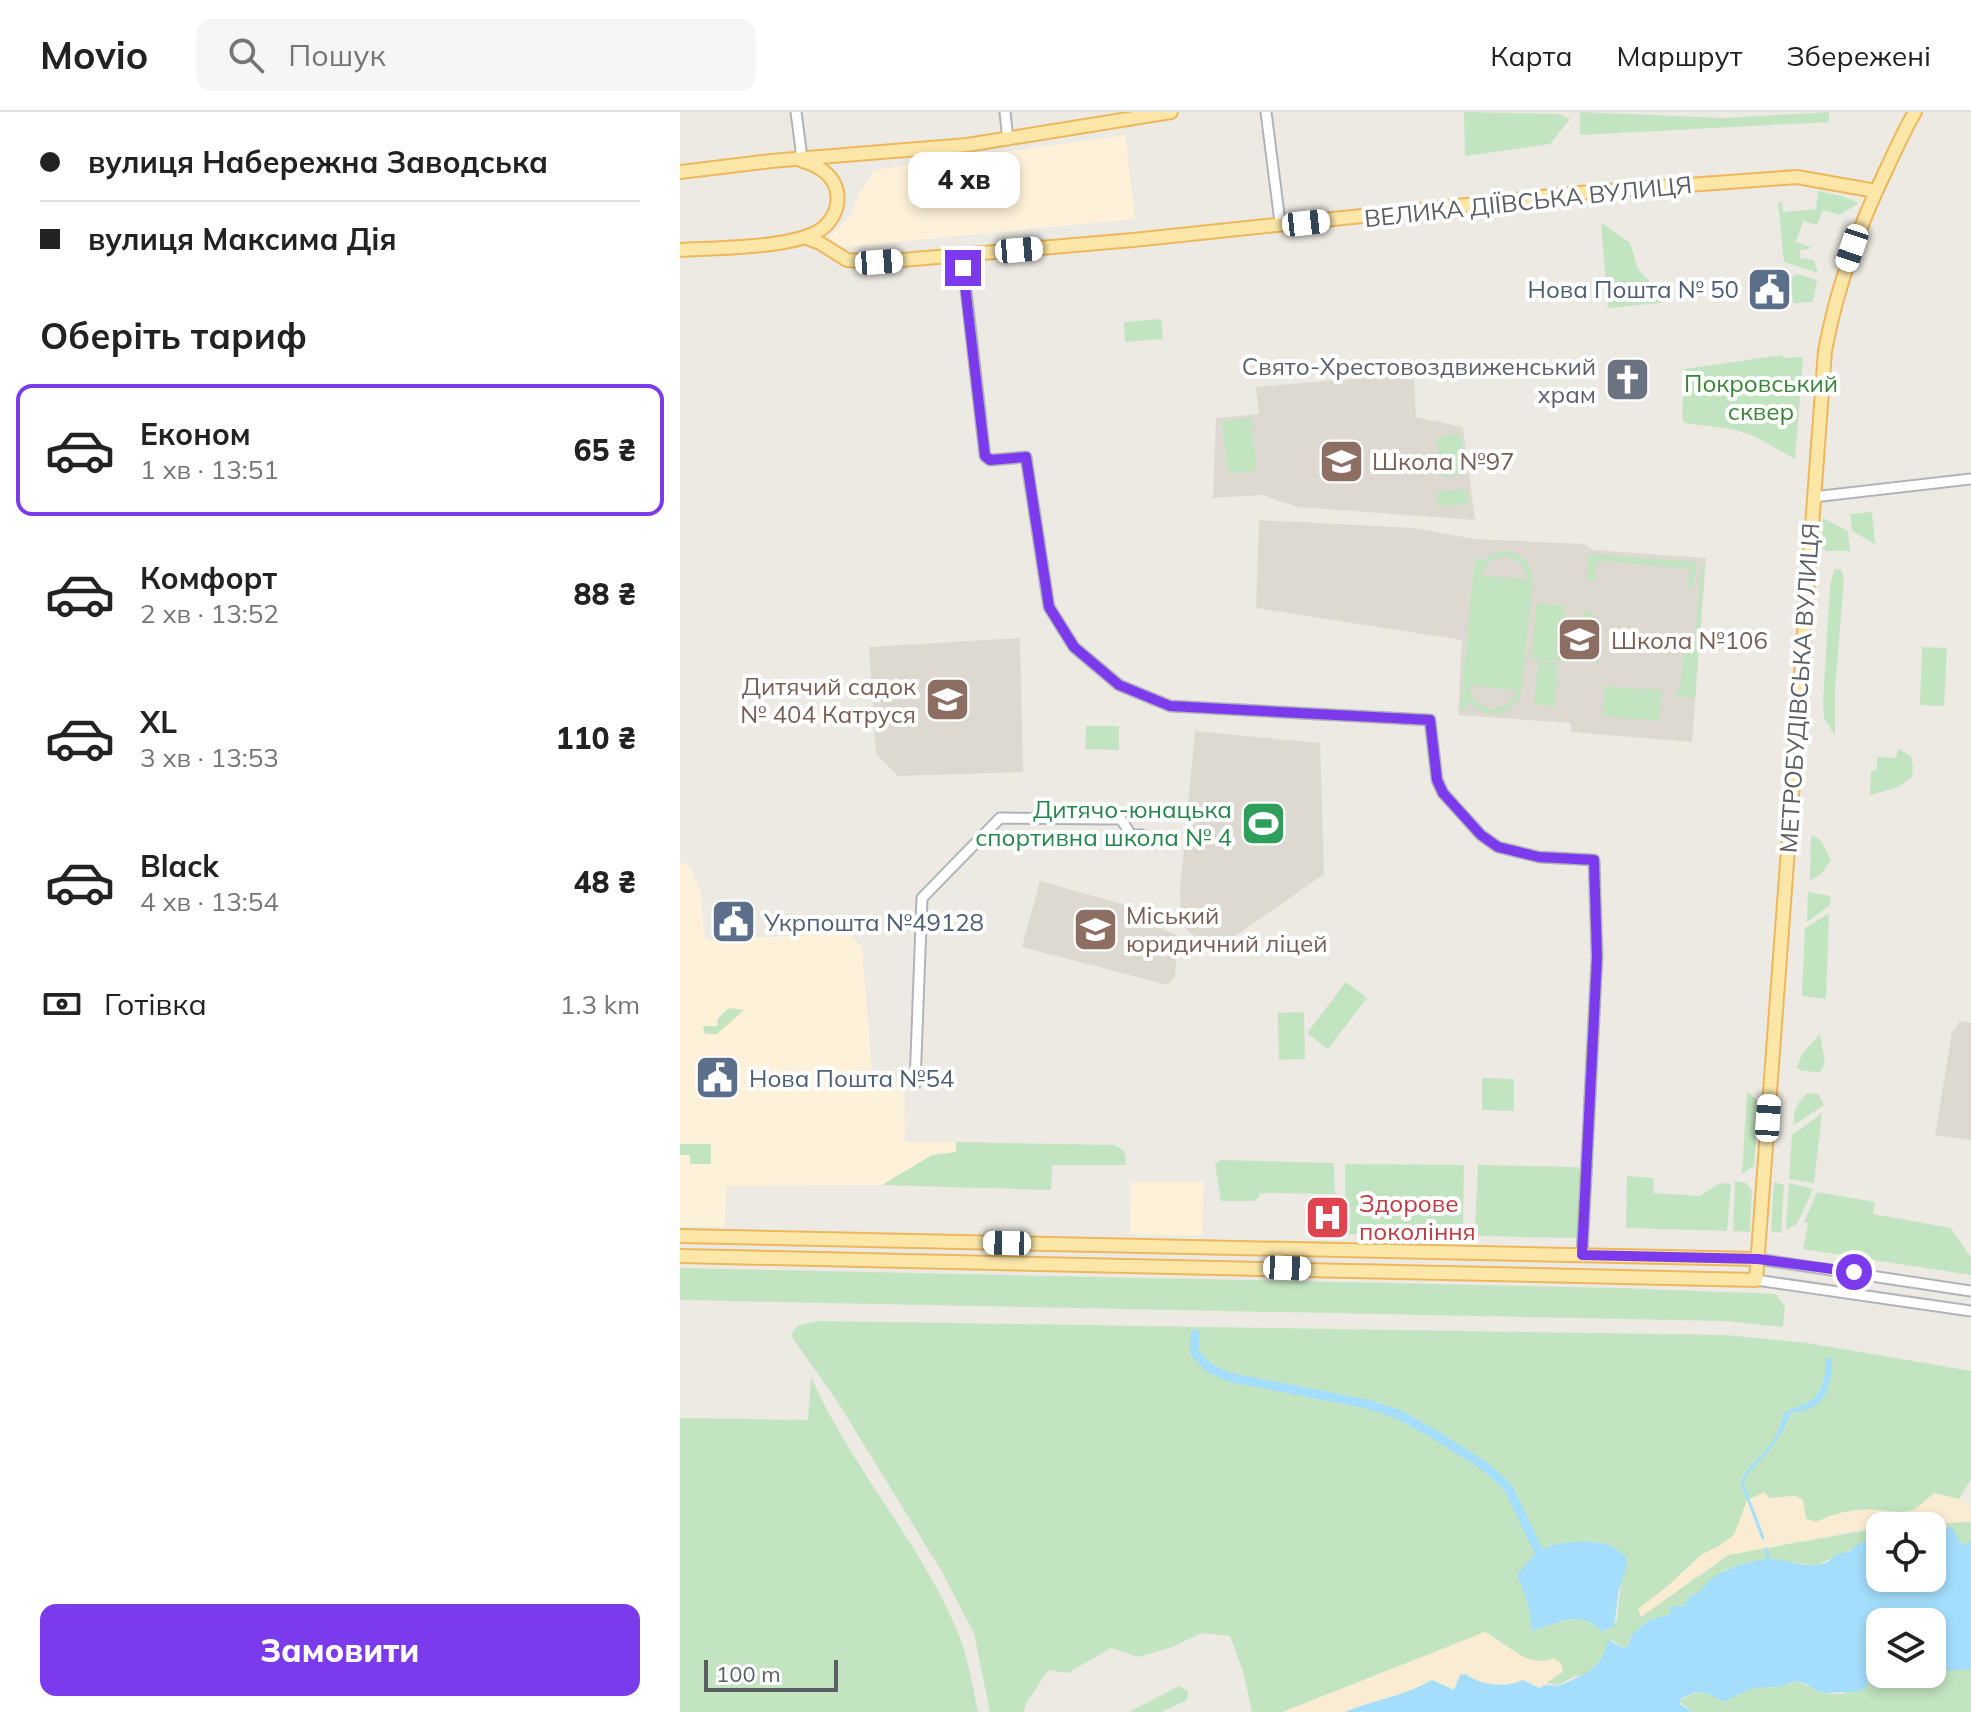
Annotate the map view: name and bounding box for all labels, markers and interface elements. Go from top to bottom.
search box [196,19,756,91]
text: Movio [40,31,148,79]
icon: search [224,33,268,77]
text: Пошук [288,36,386,74]
text: Карта [1490,38,1573,73]
text: Маршрут [1617,38,1742,73]
text: Збережені [1786,38,1931,73]
text: вулиця Набережна Заводська [88,143,548,181]
callout: 4 хв [907,152,1019,208]
text: 4 хв [937,163,991,196]
street label: ВЕЛИКА ДІЇВСЬКА ВУЛИЦЯ [1363,169,1693,233]
car [1281,209,1331,237]
text: вулиця Максима Дія [88,220,397,258]
car [1833,221,1871,275]
car [994,236,1044,264]
car [854,248,904,276]
route end [945,250,981,286]
public building icon: Нова Пошта № 50 [1746,265,1794,313]
place label: Нова Пошта № 50 [1528,274,1739,304]
text: Оберіть тариф [40,313,307,358]
place label: Свято-Хрестовоздвиженський храм [1242,351,1596,409]
church icon: Свято-Хрестовоздвиженський храм [1603,356,1651,404]
park label: Покровський сквер [1684,368,1838,426]
icon: car [44,414,116,486]
text: Економ [140,415,251,453]
text: 65 ₴ [574,431,636,469]
school or university icon: Школа №97 [1317,437,1365,485]
place label: Школа №97 [1372,446,1514,476]
text: 1 хв · 13:51 [140,453,279,486]
street label: МЕТРОБУДІВСЬКА ВУЛИЦЯ [1773,522,1825,854]
icon: car [44,558,116,630]
text: Комфорт [140,559,277,597]
text: 88 ₴ [574,575,636,613]
text: 2 хв · 13:52 [140,597,279,630]
school or university icon: Школа №106 [1556,616,1604,664]
place label: Школа №106 [1611,625,1768,655]
place label: Дитячий садок № 404 Катруся [740,671,916,729]
school or university icon: Дитячий садок № 404 Катруся [923,676,971,724]
icon: car [44,702,116,774]
text: XL [140,703,177,741]
text: 110 ₴ [556,719,636,757]
text: 3 хв · 13:53 [140,741,279,774]
place label: Дитячо-юнацька спортивна школа № 4 [975,794,1232,852]
sports icon: Дитячо-юнацька спортивна школа № 4 [1239,799,1287,847]
icon: car [44,846,116,918]
text: Black [140,847,219,885]
text: 48 ₴ [574,863,636,901]
text: 4 хв · 13:54 [140,885,279,918]
public building icon: Укрпошта №49128 [709,898,757,946]
place label: Міський юридичний ліцей [1126,900,1328,958]
school or university icon: Міський юридичний ліцей [1071,905,1119,953]
place label: Укрпошта №49128 [763,907,984,937]
icon: cash [40,982,84,1026]
text: Готівка [104,985,207,1023]
text: 1.3 km [560,988,640,1021]
public building icon: Нова Пошта №54 [694,1054,742,1102]
place label: Нова Пошта №54 [749,1063,954,1093]
car [1754,1093,1782,1143]
place label: Здорове покоління [1359,1188,1476,1246]
hospital icon: Здорове покоління [1304,1193,1352,1241]
car [983,1231,1031,1255]
route start [1836,1254,1872,1290]
car [1263,1255,1311,1281]
map controls [1866,1512,1946,1688]
button: locate [1866,1512,1946,1592]
button: Замовити [40,1604,640,1696]
button: layers [1866,1608,1946,1688]
scale bar [704,1656,838,1692]
text: 100 m [716,1660,781,1688]

